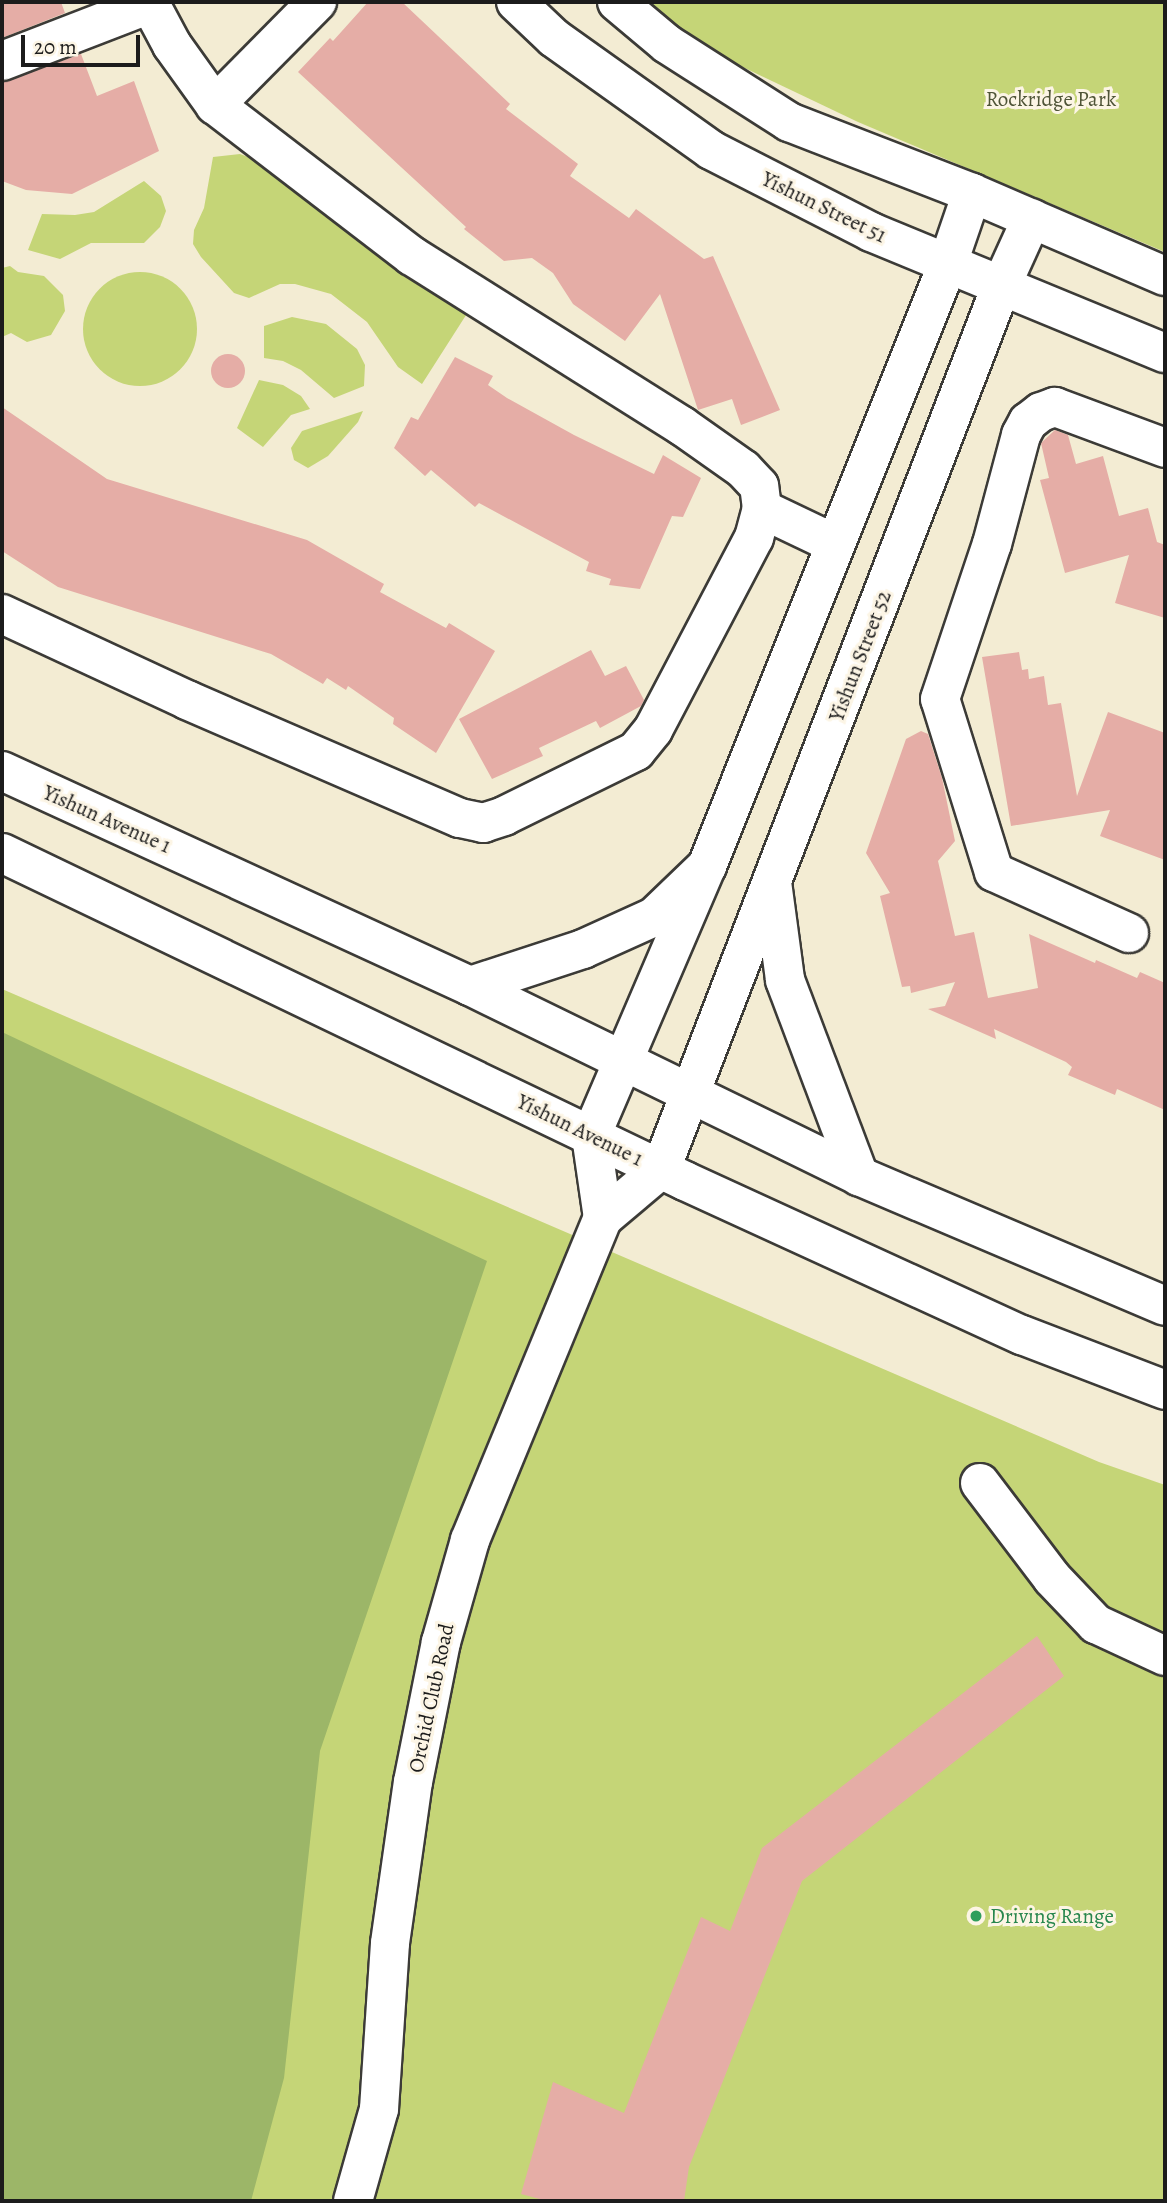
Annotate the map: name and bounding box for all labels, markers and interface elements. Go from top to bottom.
scale bar [24,21,144,65]
text: 20 m [34,33,77,61]
park label: Rockridge Park [986,86,1116,112]
street label: Yishun Street 51 [758,166,890,248]
street label: Yishun Street 52 [824,587,896,725]
street label: Yishun Avenue 1 [39,780,175,858]
street label: Yishun Avenue 1 [513,1089,647,1171]
street label: Orchid Club Road [403,1621,459,1775]
place label: Driving Range [990,1903,1114,1929]
marker: Driving Range [968,1908,984,1924]

